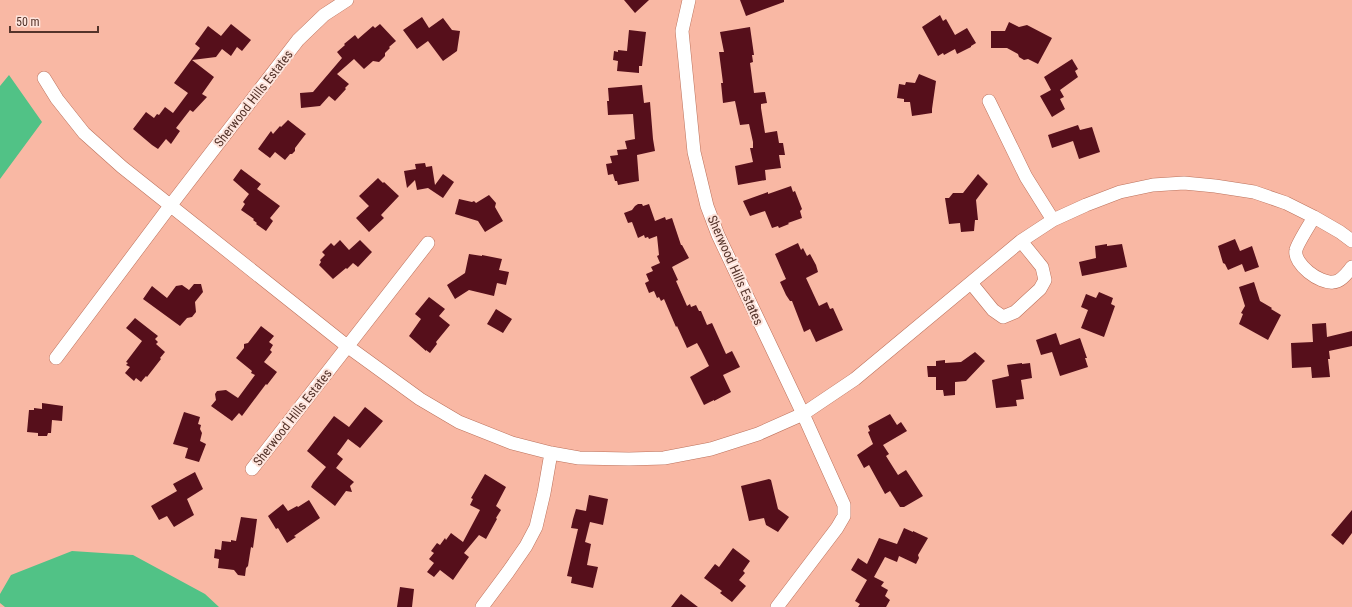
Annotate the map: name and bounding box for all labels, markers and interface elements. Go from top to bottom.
scale bar [10,8,98,34]
text: 50 m [16,15,40,29]
street label: Sherwood Hills Estates [211,47,296,150]
street label: Sherwood Hills Estates [705,213,766,327]
street label: Sherwood Hills Estates [250,366,335,469]

